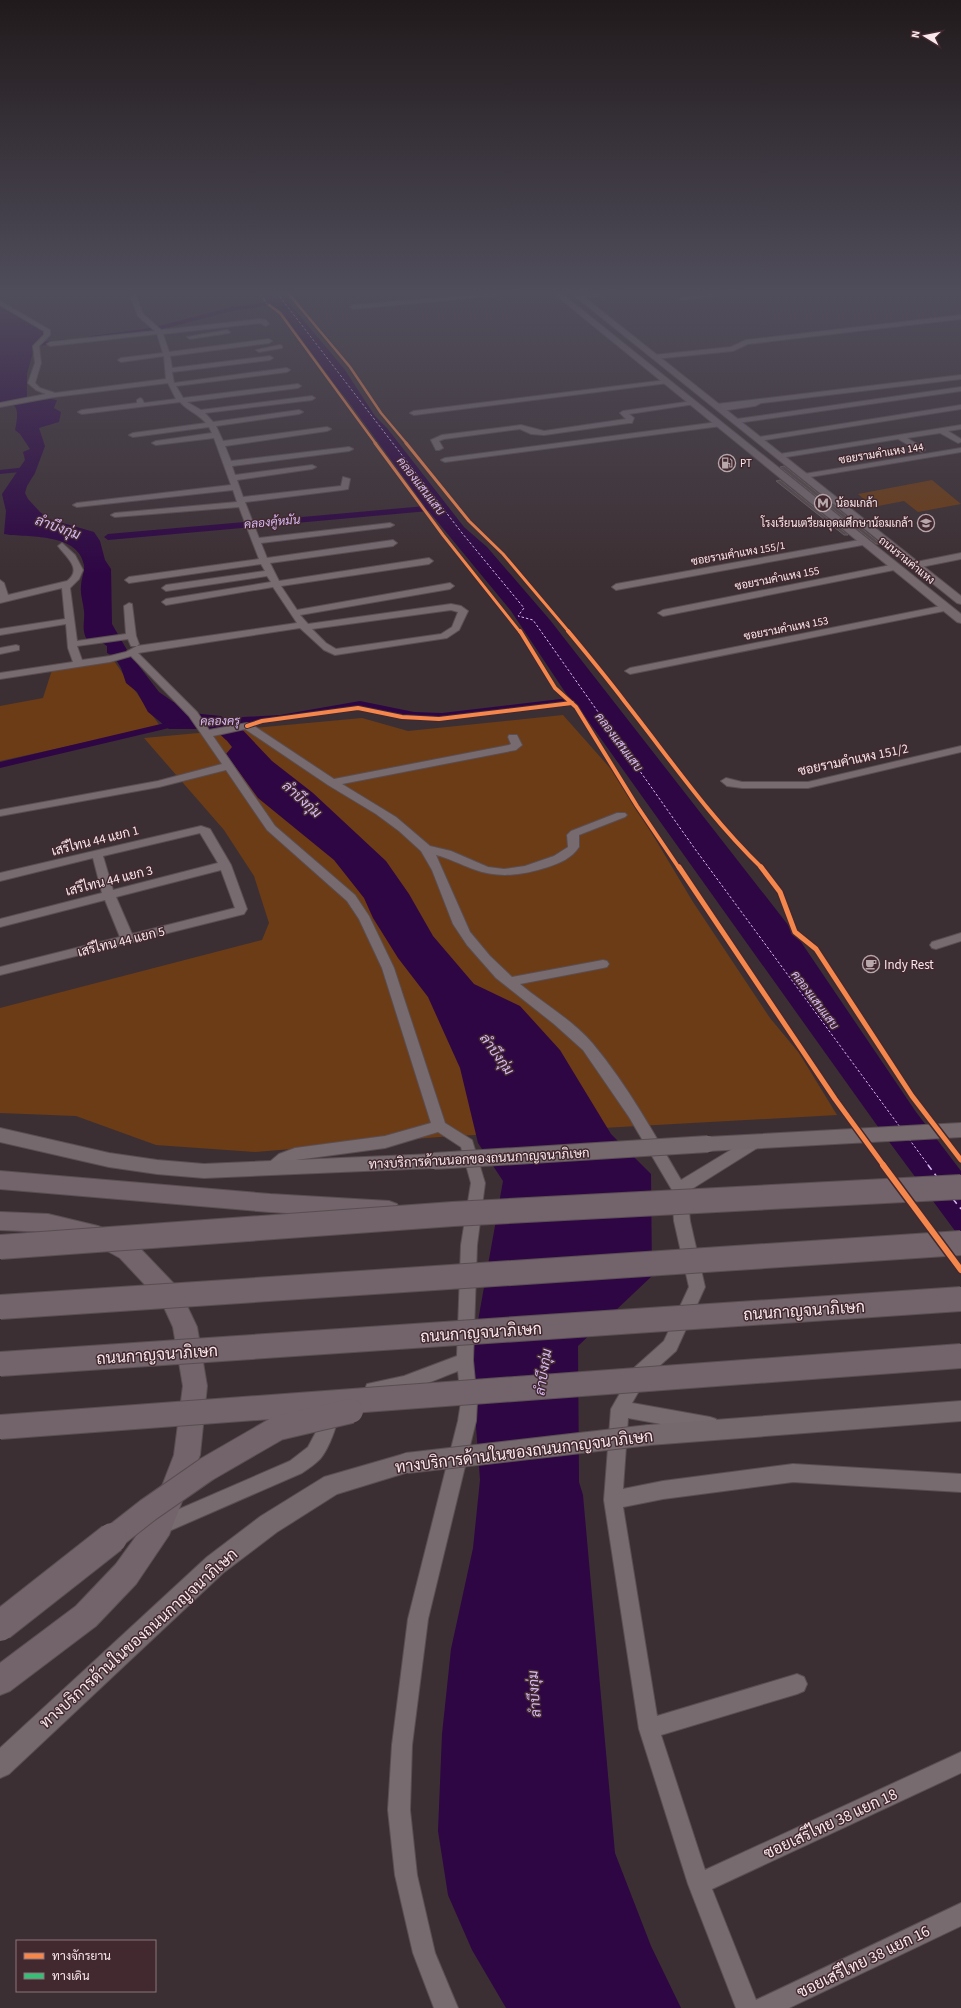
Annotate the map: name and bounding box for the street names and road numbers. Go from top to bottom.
street label: ซอยรามคำแหง 144 [837,439,925,468]
street label: ถนนรามคำแหง [875,533,938,588]
street label: ซอยรามคำแหง 155/1 [690,538,786,569]
street label: ซอยรามคำแหง 155 [734,563,821,594]
street label: ซอยรามคำแหง 153 [743,613,830,644]
street label: ซอยรามคำแหง 151/2 [796,739,910,780]
street label: เสรีไทน 44 แยก 1 [49,820,141,861]
street label: เสรีไทน 44 แยก 3 [63,860,155,901]
street label: เสรีไทน 44 แยก 5 [75,921,167,962]
street label: ทางบริการด้านนอกของถนนกาญจนาภิเษก [368,1143,590,1174]
street label: ถนนกาญจนาภิเษก [743,1296,866,1326]
street label: ถนนกาญจนาภิเษก [420,1318,543,1348]
street label: ถนนกาญจนาภิเษก [96,1340,219,1370]
street label: ทางบริการด้านในของถนนกาญจนาภิเษก [394,1424,654,1479]
street label: ทางบริการด้านในของถนนกาญจนาภิเษก [34,1543,243,1734]
street label: ซอยเสรีไทย 38 แยก 18 [759,1782,901,1865]
street label: ซอยเสรีไทย 38 แยก 16 [793,1919,934,2004]

